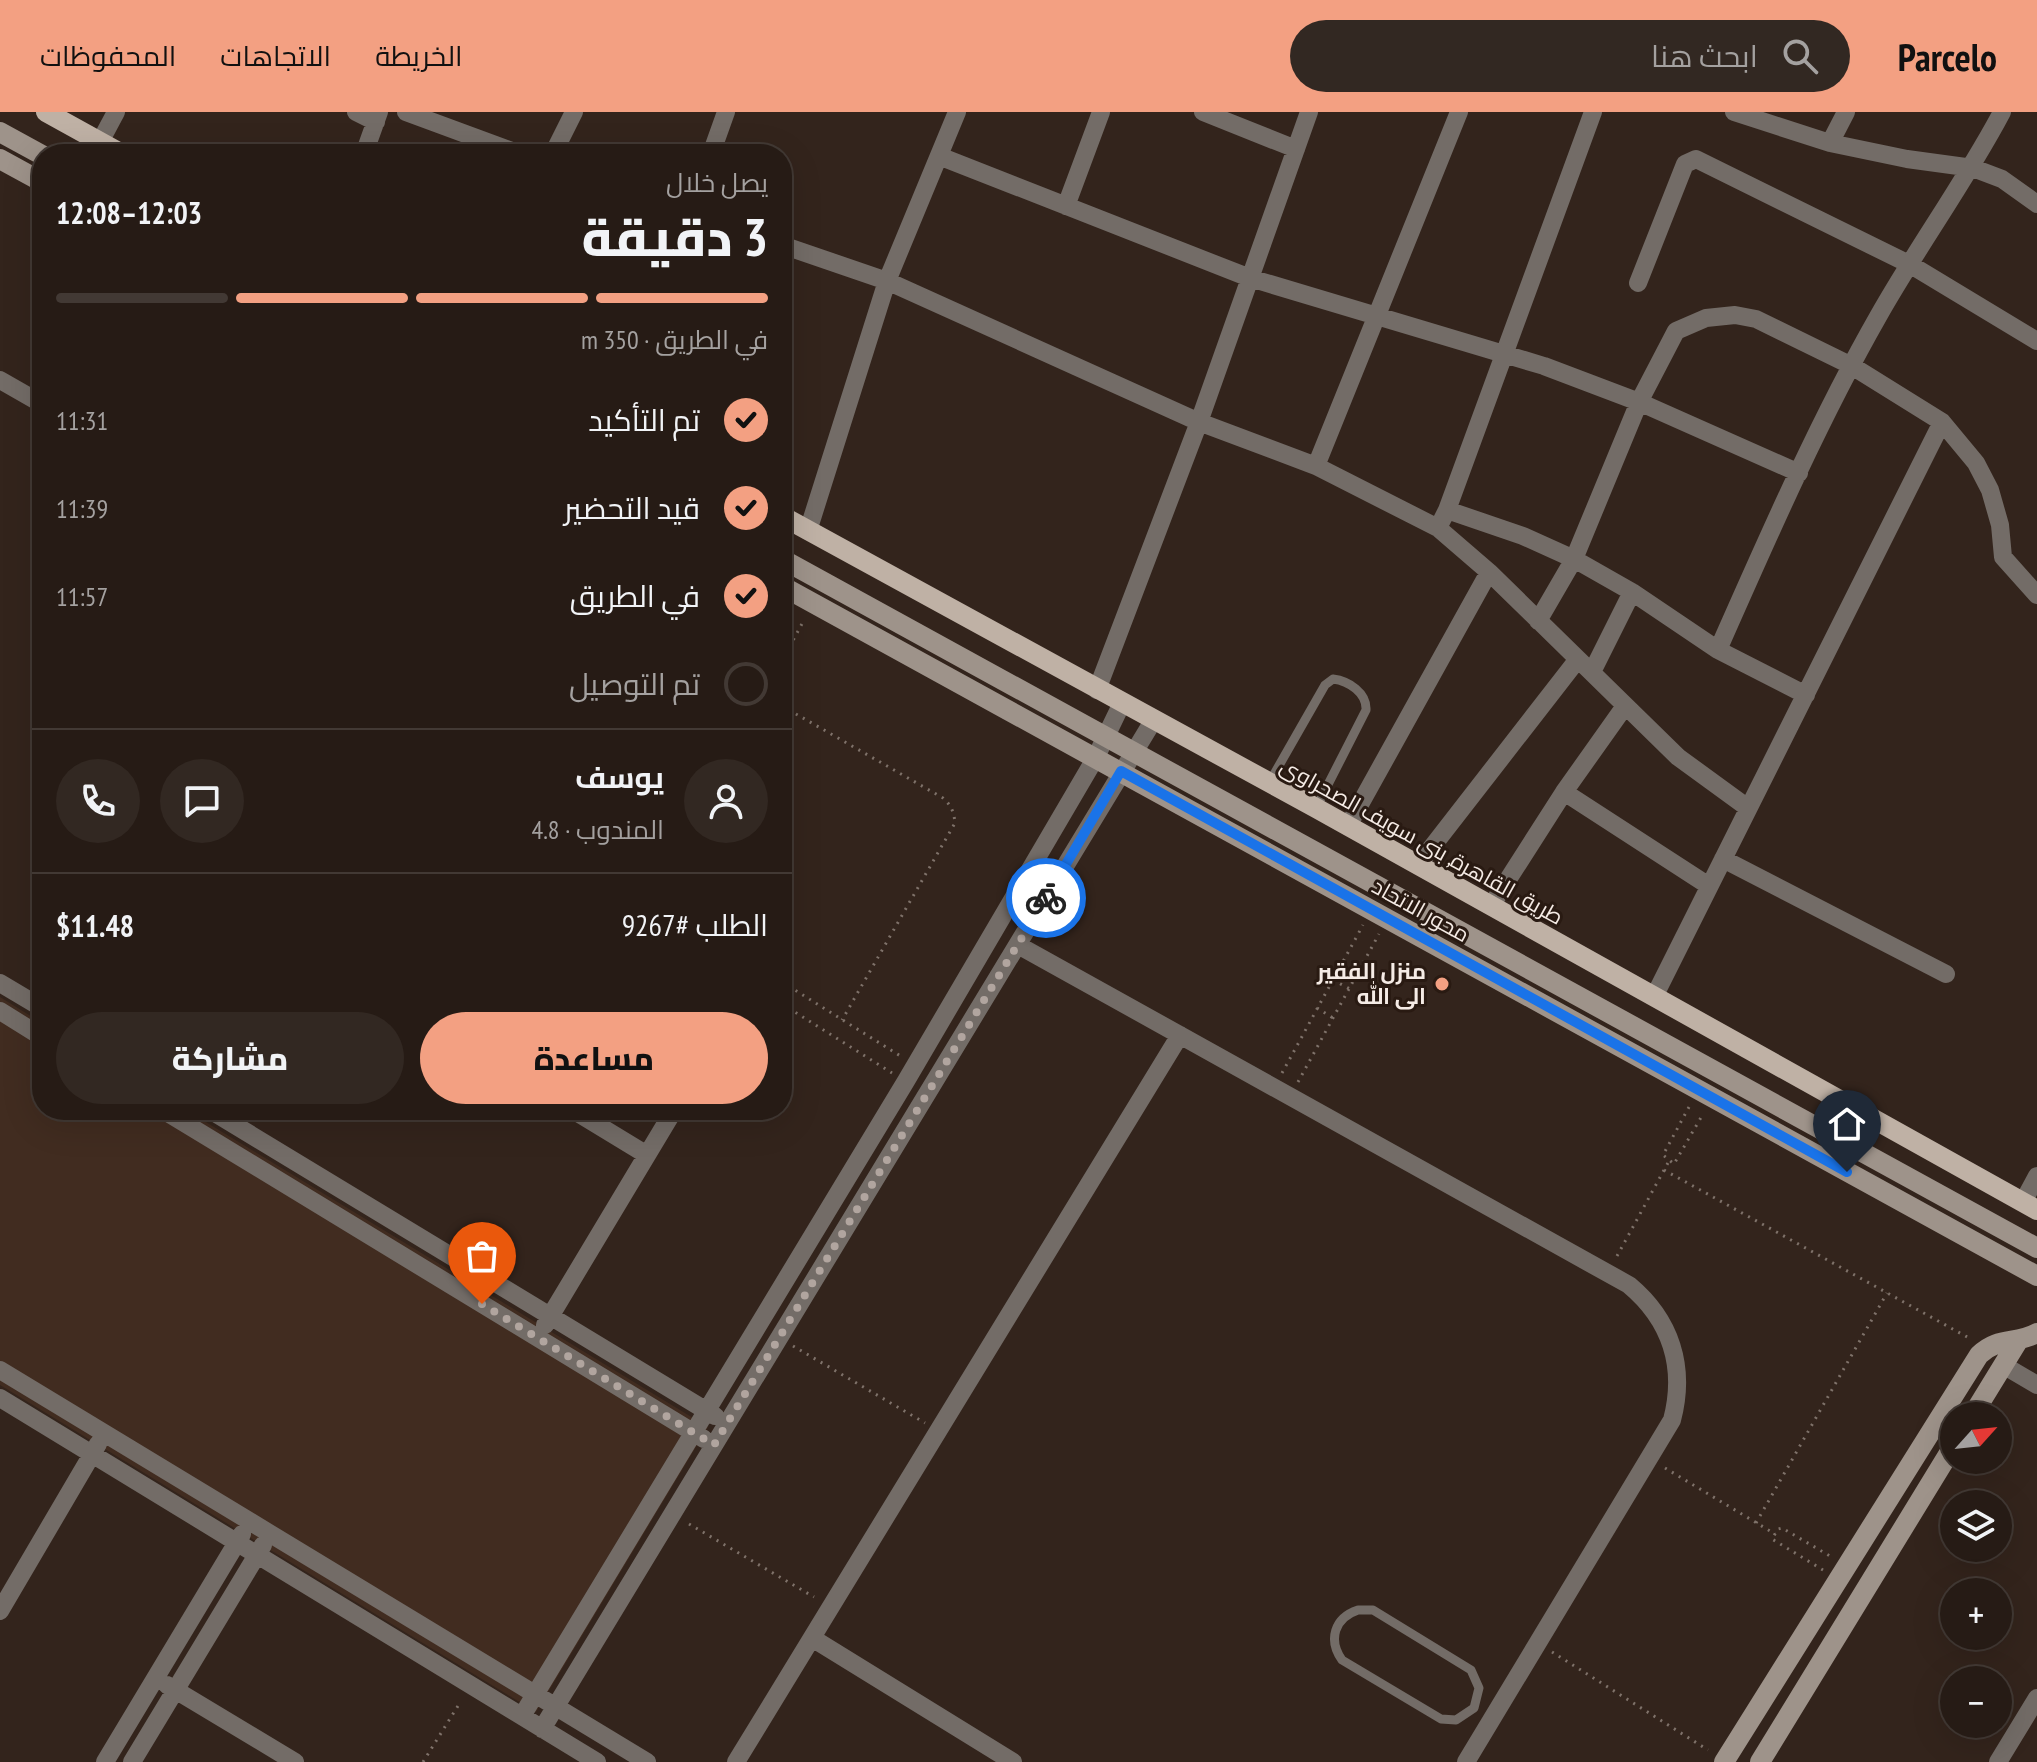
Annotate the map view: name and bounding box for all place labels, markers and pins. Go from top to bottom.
place label: منزل الفقير الى الله [1316,957,1426,1010]
marker: منزل الفقير الى الله [1433,975,1451,993]
pin [1813,1090,1881,1172]
pin [448,1222,516,1304]

